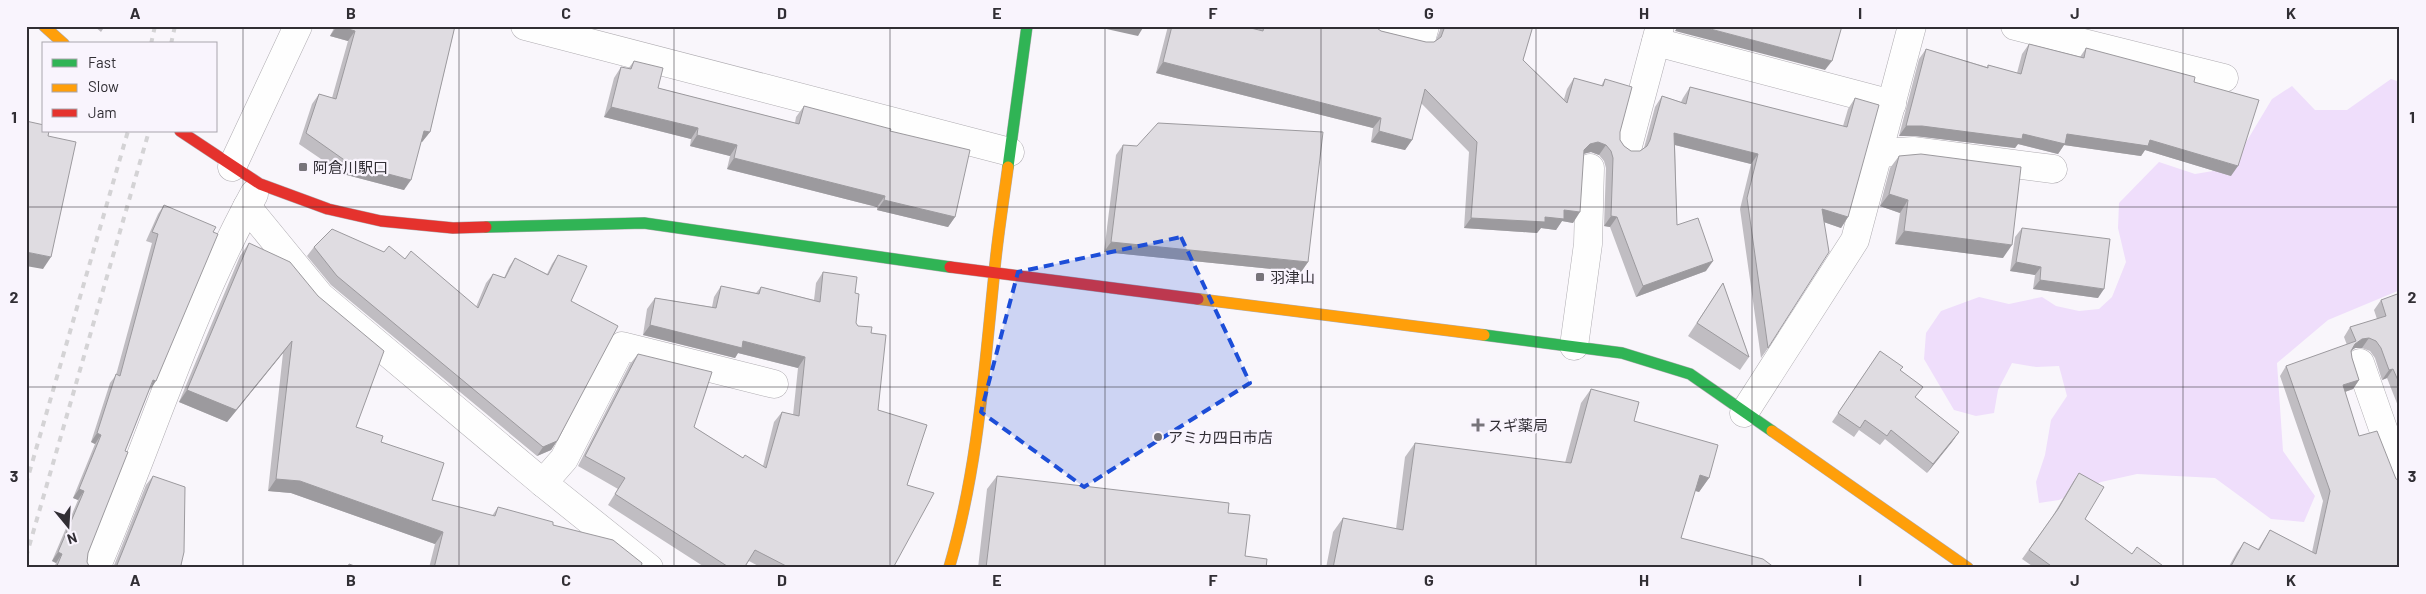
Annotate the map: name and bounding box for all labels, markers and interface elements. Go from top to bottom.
text: A [130,3,141,22]
text: B [346,3,356,22]
text: C [561,3,571,22]
text: D [777,3,787,22]
text: E [992,3,1002,22]
text: F [1209,3,1218,22]
text: G [1424,3,1434,22]
text: H [1639,3,1649,22]
text: I [1858,3,1862,22]
text: J [2070,3,2080,22]
text: K [2286,3,2296,22]
legend [42,42,218,132]
text: Fast [88,53,116,71]
text: Slow [88,77,119,95]
text: Jam [88,103,117,121]
text: 1 [11,107,17,126]
text: 1 [2409,107,2415,126]
place label: 阿倉川駅口 [313,158,388,176]
marker: 阿倉川駅口 [297,161,309,173]
place label: 羽津山 [1270,268,1315,286]
marker: 羽津山 [1254,271,1266,283]
text: 2 [10,287,19,306]
text: 2 [2408,287,2417,306]
place label: スギ薬局 [1488,416,1548,434]
marker: スギ薬局 [1472,419,1484,431]
place label: アミカ四日市店 [1168,428,1273,446]
marker: アミカ四日市店 [1152,431,1164,443]
text: 3 [10,466,18,485]
text: 3 [2408,466,2416,485]
north arrow [42,502,92,552]
text: N [65,529,79,548]
text: A [130,570,141,589]
text: B [346,570,356,589]
text: C [561,570,571,589]
text: D [777,570,787,589]
text: E [992,570,1002,589]
text: F [1209,570,1218,589]
text: G [1424,570,1434,589]
text: H [1639,570,1649,589]
text: I [1858,570,1862,589]
text: J [2070,570,2080,589]
text: K [2286,570,2296,589]

